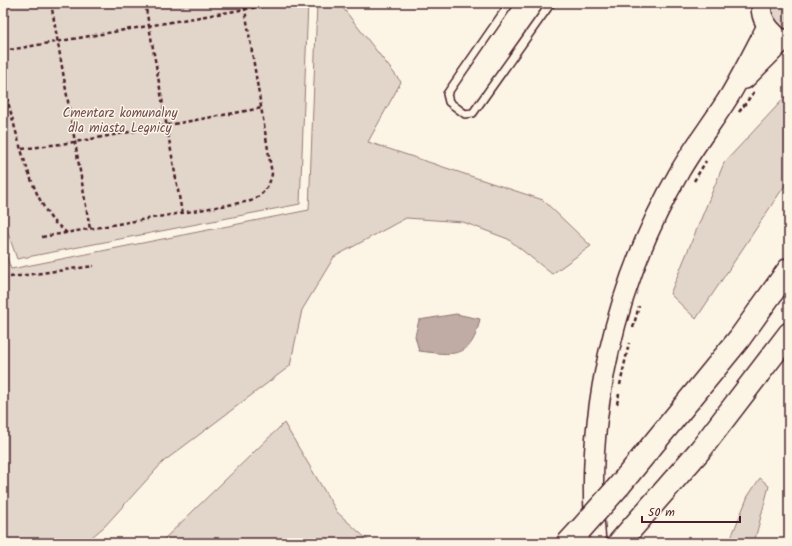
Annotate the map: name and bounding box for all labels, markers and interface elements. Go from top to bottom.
park label: Cmentarz komunalny dla miasta Legnicy [62,103,178,139]
scale bar [642,498,740,524]
text: 50 m [648,503,675,522]

